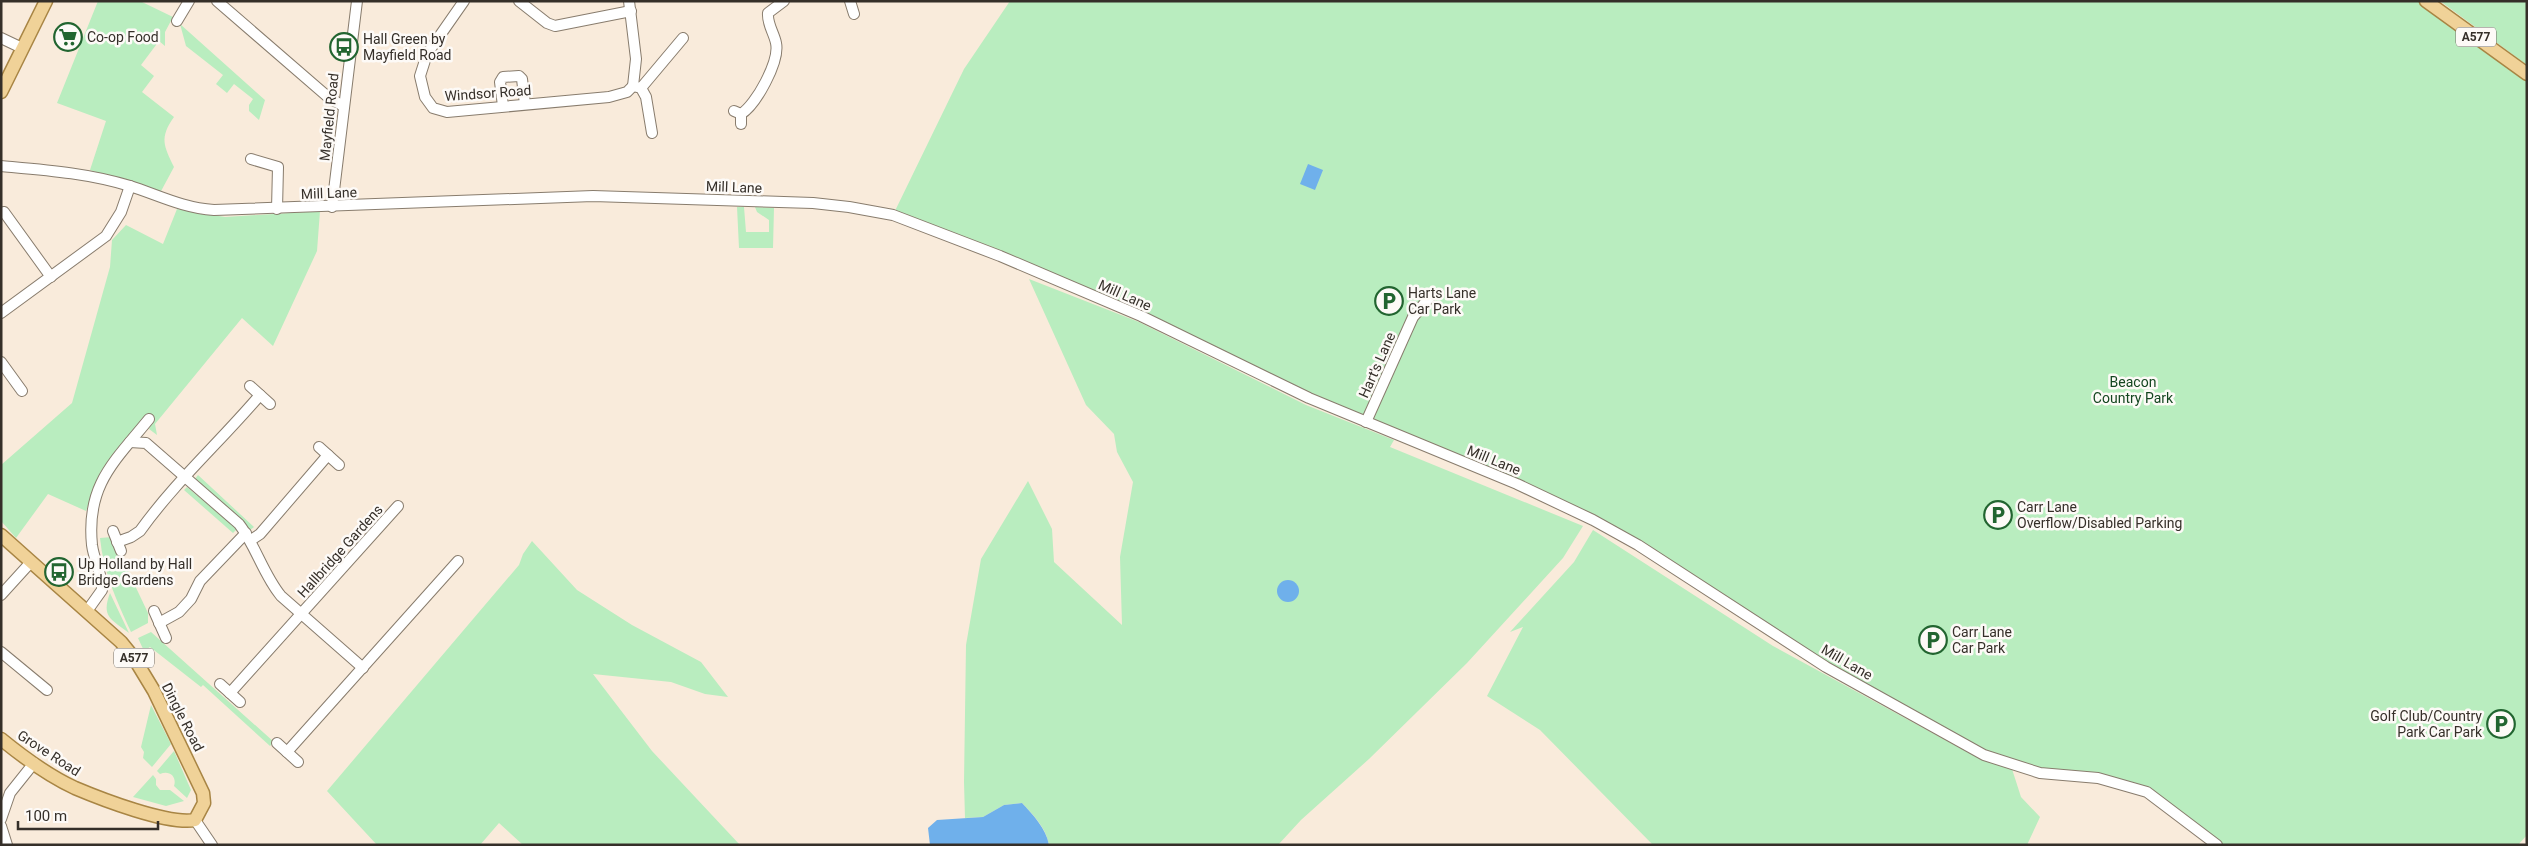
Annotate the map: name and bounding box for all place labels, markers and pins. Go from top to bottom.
supermarket icon: Co-op Food [53,22,83,52]
place label: Co-op Food [87,29,159,45]
place label: Hall Green by Mayfield Road [363,31,451,63]
bus stop icon: Hall Green by Mayfield Road [329,32,359,62]
place label: Harts Lane Car Park [1408,285,1476,317]
parking icon: Harts Lane Car Park [1374,286,1404,316]
place label: Carr Lane Overflow/Disabled Parking [2017,499,2182,531]
parking icon: Carr Lane Overflow/Disabled Parking [1983,500,2013,530]
place label: Up Holland by Hall Bridge Gardens [78,556,192,588]
bus stop icon: Up Holland by Hall Bridge Gardens [44,557,74,587]
place label: Carr Lane Car Park [1952,624,2012,656]
parking icon: Carr Lane Car Park [1918,625,1948,655]
place label: Golf Club/Country Park Car Park [2370,708,2483,740]
parking icon: Golf Club/Country Park Car Park [2486,709,2516,739]

